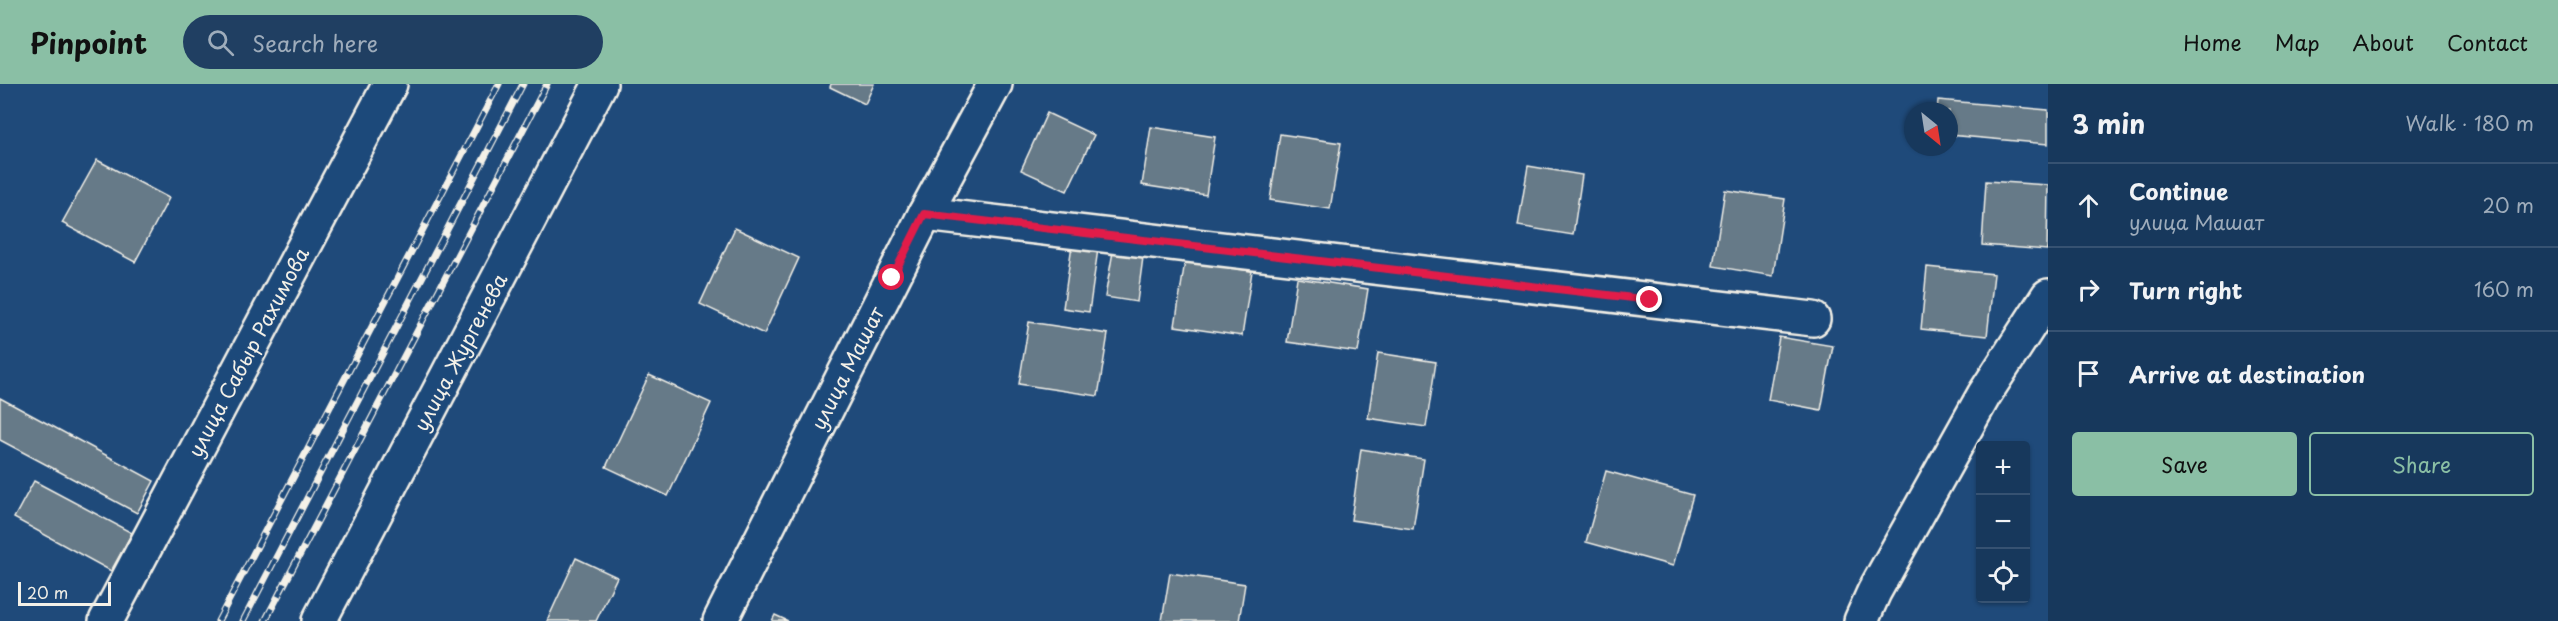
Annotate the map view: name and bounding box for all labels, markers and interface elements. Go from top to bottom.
search box [183,15,603,69]
text: Pinpoint [30,21,147,64]
icon: search [204,26,237,59]
text: Search here [252,26,378,59]
text: Home [2183,26,2242,58]
text: Map [2275,26,2320,58]
text: About [2353,26,2414,58]
text: Contact [2447,26,2528,58]
north arrow [1904,102,1958,156]
text: 3 min [2072,104,2145,143]
text: Walk · 180 m [2406,108,2534,138]
text: Continue [2129,174,2228,207]
icon: ahead [2072,189,2105,222]
text: 20 m [2482,190,2534,220]
text: улица Машат [2129,207,2264,237]
street label: улица Сабыр Рахимова [180,241,316,462]
route start [878,264,904,290]
street label: улица Жургенева [406,267,515,436]
icon: right [2072,273,2105,306]
text: Turn right [2129,273,2242,306]
text: 160 m [2474,274,2534,304]
route end [1636,286,1662,312]
street label: улица Машат [803,301,891,435]
icon: arrive [2072,357,2105,390]
text: Arrive at destination [2129,357,2365,390]
button: Save [2072,432,2297,496]
button: Share [2309,432,2534,496]
map controls [1976,441,2030,603]
button: + [1976,441,2030,495]
button: − [1976,495,2030,549]
button: locate [1976,549,2030,603]
scale bar [18,579,111,606]
text: 20 m [27,580,68,604]

